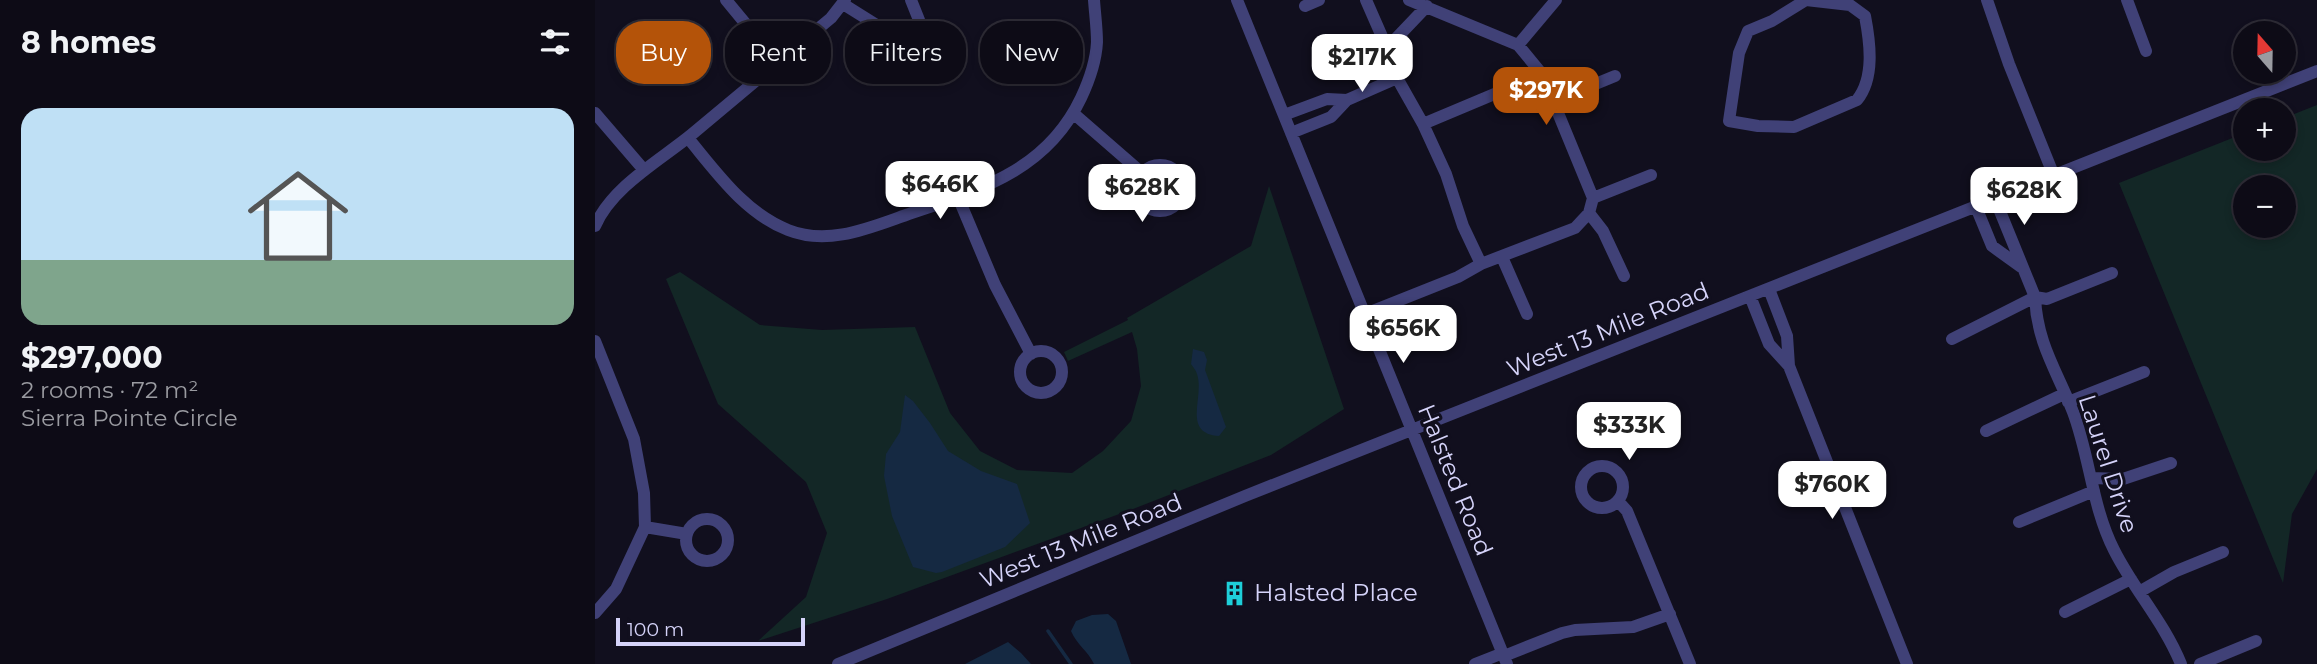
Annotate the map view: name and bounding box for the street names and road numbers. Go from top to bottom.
street label: West 13 Mile Road [1502,276,1713,383]
street label: Laurel Drive [2072,391,2144,537]
street label: Halsted Road [1412,400,1499,560]
street label: West 13 Mile Road [975,487,1186,594]

